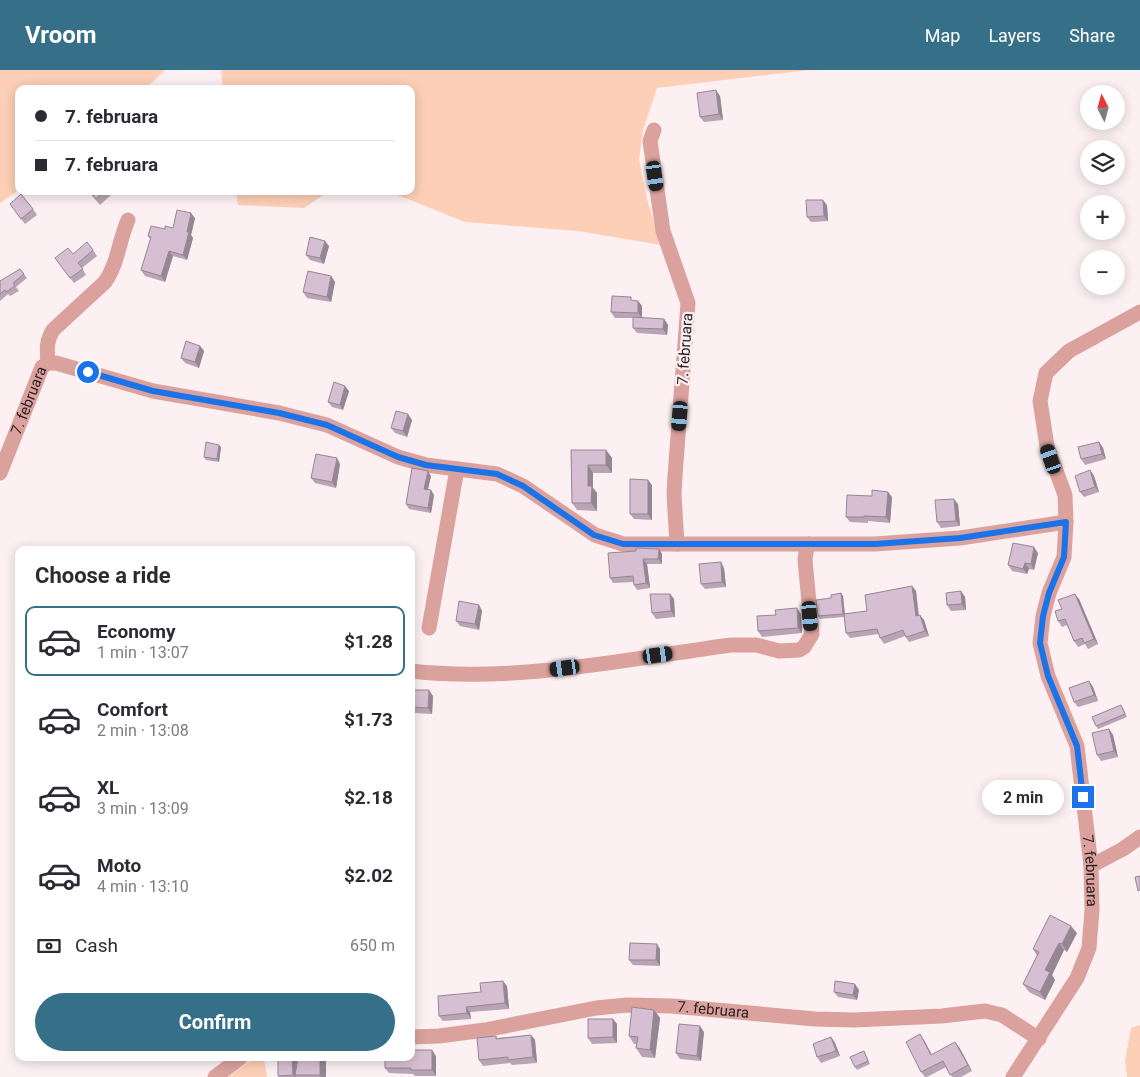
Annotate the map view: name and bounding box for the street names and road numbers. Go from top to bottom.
street label: 7. februara [674,312,696,386]
street label: 7. februara [7,364,50,437]
street label: 7. februara [1078,834,1101,907]
street label: 7. februara [676,998,750,1022]

